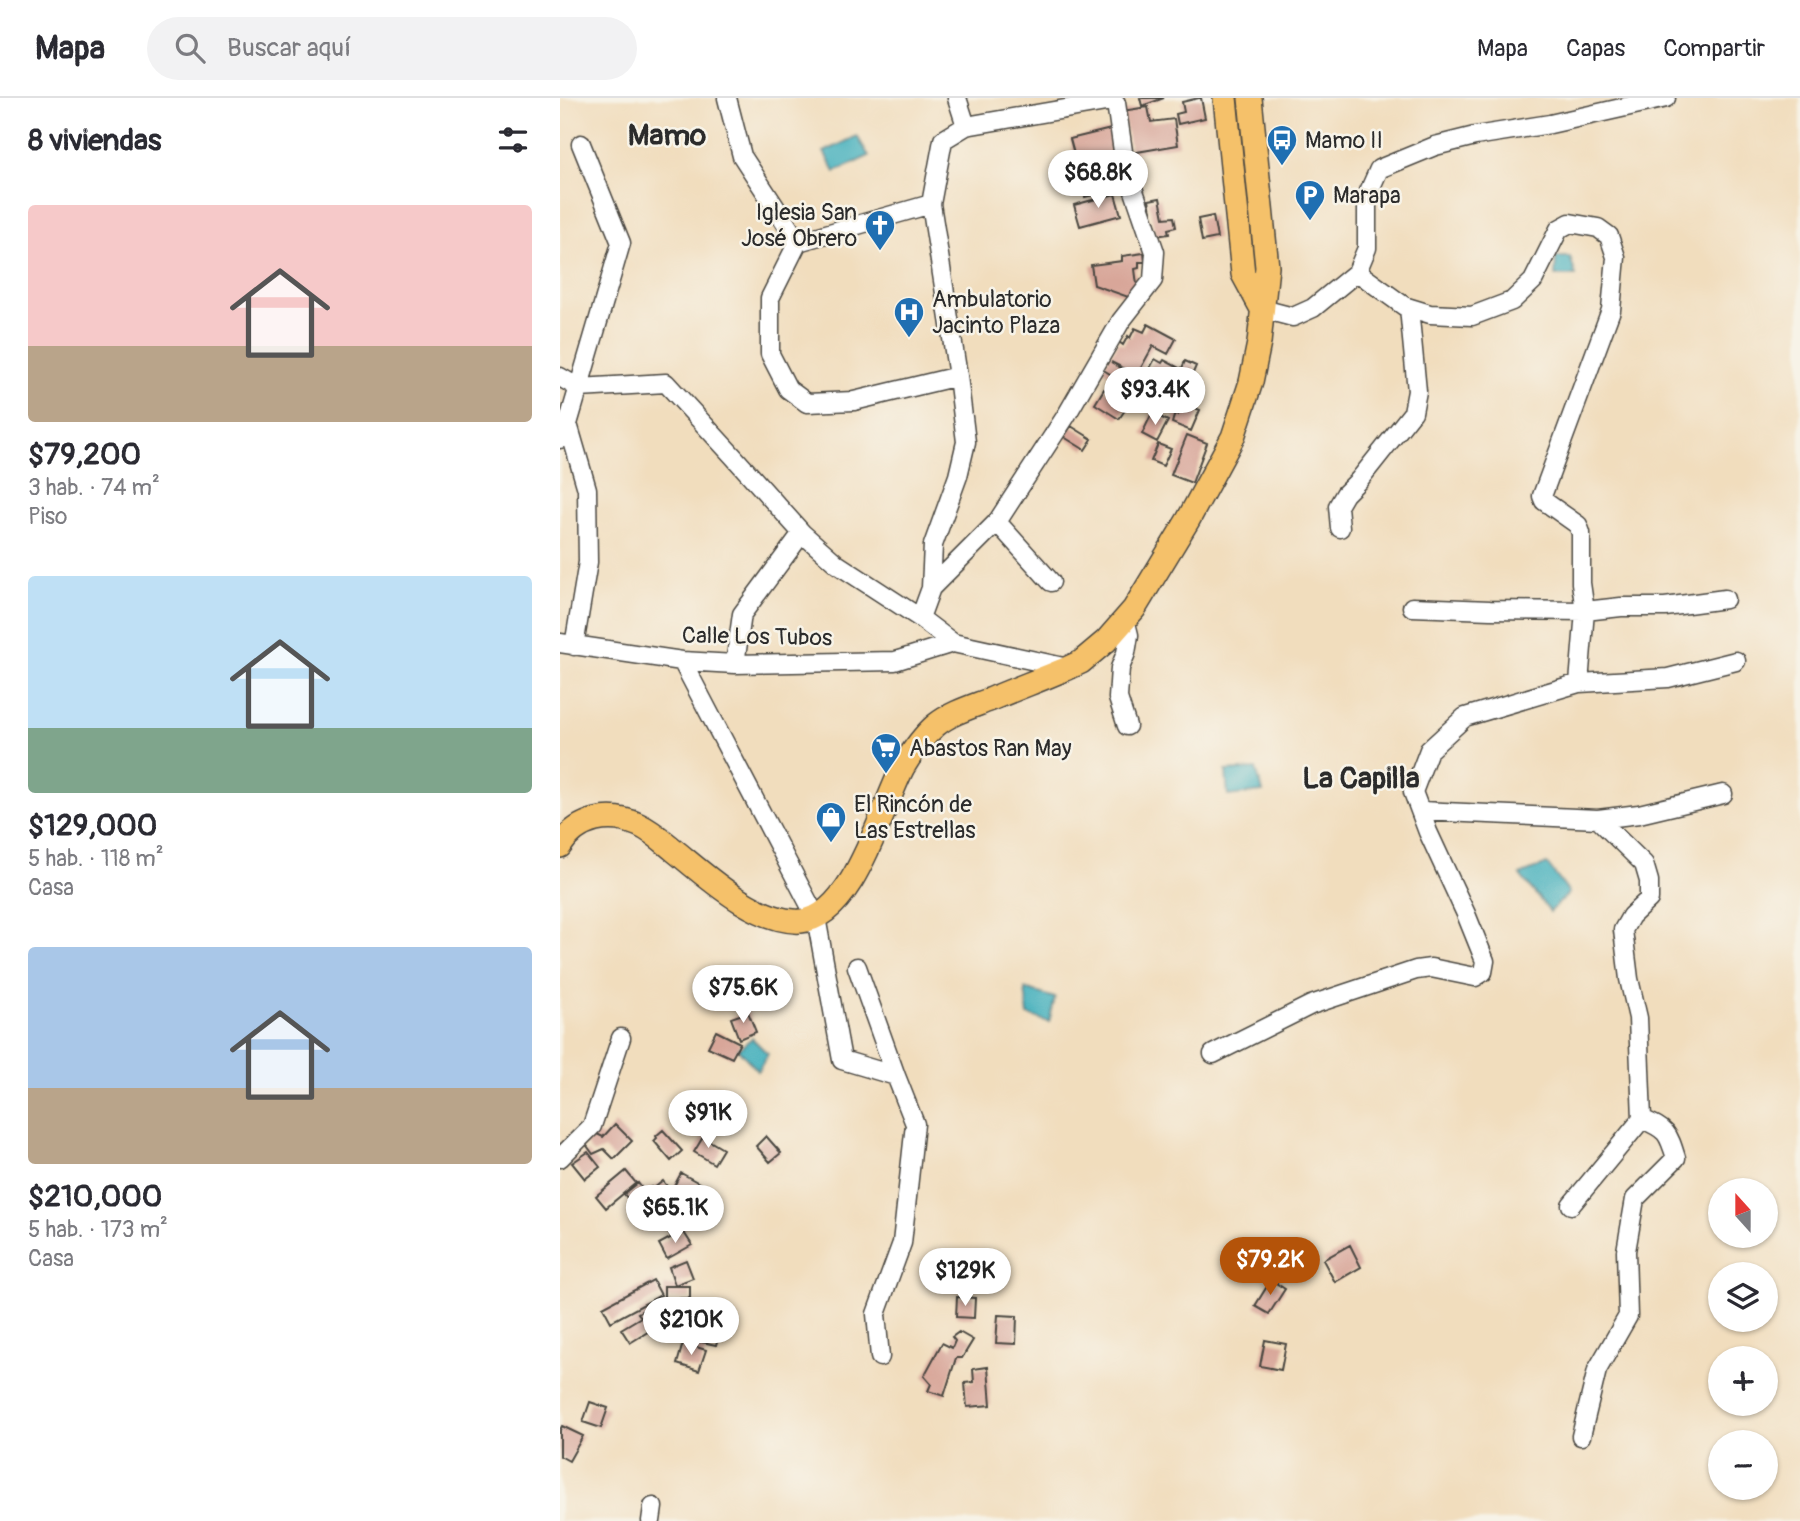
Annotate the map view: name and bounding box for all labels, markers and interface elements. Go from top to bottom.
search box [147,17,637,80]
text: Mapa [35,28,105,69]
icon: search [171,29,209,67]
text: Buscar aquí [227,32,351,64]
text: Mapa [1477,34,1528,63]
text: Capas [1566,34,1625,63]
text: Compartir [1663,34,1765,63]
district label: Mamo [628,117,706,154]
icon: filters [494,121,532,159]
text: 8 viviendas [28,122,161,159]
bus stop icon: Mamo II [1265,123,1299,167]
place label: Mamo II [1305,126,1383,155]
pin: $68.8K [1041,150,1155,210]
text: $68.8K [1064,158,1132,187]
parking icon: Marapa [1293,178,1327,222]
place label: Marapa [1333,181,1401,210]
place label: Iglesia San José Obrero [741,198,857,253]
church icon: Iglesia San José Obrero [863,208,897,252]
icon: home [217,250,343,376]
place label: Ambulatorio Jacinto Plaza [932,285,1060,340]
hospital icon: Ambulatorio Jacinto Plaza [892,295,926,339]
pin: $93.4K [1098,368,1212,427]
text: $93.4K [1120,375,1190,404]
text: $79,200 [28,436,141,473]
text: 3 hab. · 74 m² [28,473,160,502]
text: Piso [28,502,67,531]
icon: home [217,621,343,747]
street label: Calle Los Tubos [682,621,832,652]
supermarket icon: Abastos Ran May [869,731,903,775]
place label: Abastos Ran May [909,734,1072,763]
district label: La Capilla [1302,760,1420,797]
place label: El Rincón de Las Estrellas [854,790,975,845]
shop icon: El Rincón de Las Estrellas [814,800,848,844]
text: $129,000 [28,807,157,844]
text: 5 hab. · 118 m² [28,844,164,873]
text: Casa [28,873,74,902]
pin: $75.6K [686,965,800,1025]
text: $75.6K [708,973,778,1002]
icon: home [217,992,343,1118]
pin: $91K [667,1090,749,1150]
text: $91K [684,1098,732,1127]
text: $210,000 [28,1178,162,1215]
north arrow [1708,1178,1778,1248]
map controls [1708,1178,1778,1500]
pin: $65.1K [618,1186,732,1245]
text: $65.1K [642,1193,708,1222]
text: 5 hab. · 173 m² [28,1215,168,1244]
pin: $79.2K [1213,1238,1327,1297]
text: Casa [28,1244,74,1273]
text: $79.2K [1236,1245,1304,1274]
pin: $129K [916,1248,1014,1308]
text: $129K [935,1256,995,1285]
button: layers [1708,1262,1778,1332]
pin: $210K [642,1298,740,1357]
text: $210K [659,1305,723,1334]
button: + [1708,1346,1778,1416]
button: − [1708,1430,1778,1500]

